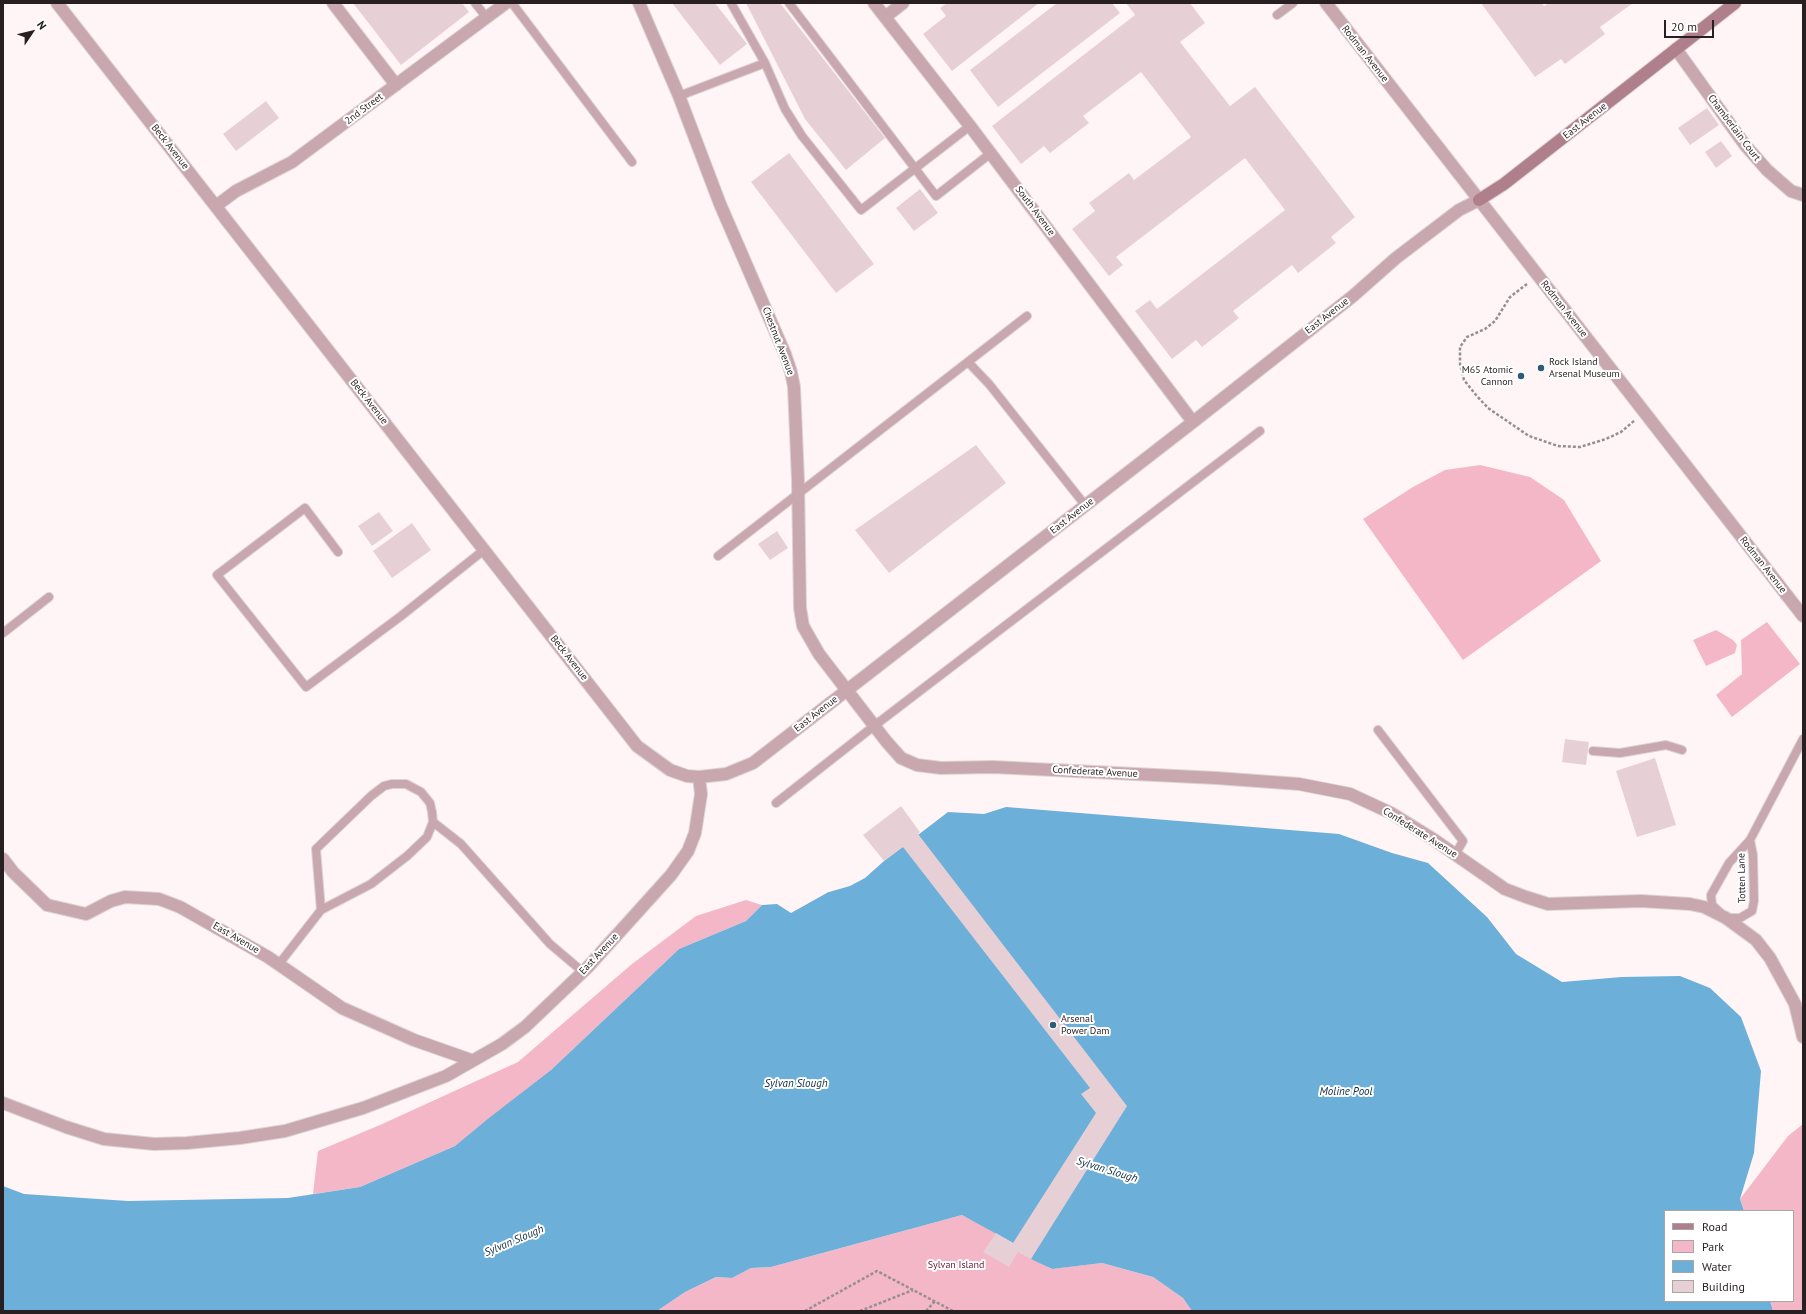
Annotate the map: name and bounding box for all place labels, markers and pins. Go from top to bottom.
place label: Rock Island Arsenal Museum [1549,356,1620,380]
marker: Rock Island Arsenal Museum [1536,363,1546,373]
place label: M65 Atomic Cannon [1462,364,1513,388]
marker: M65 Atomic Cannon [1516,371,1526,381]
place label: Arsenal Power Dam [1061,1013,1109,1036]
marker: Arsenal Power Dam [1048,1020,1058,1030]

